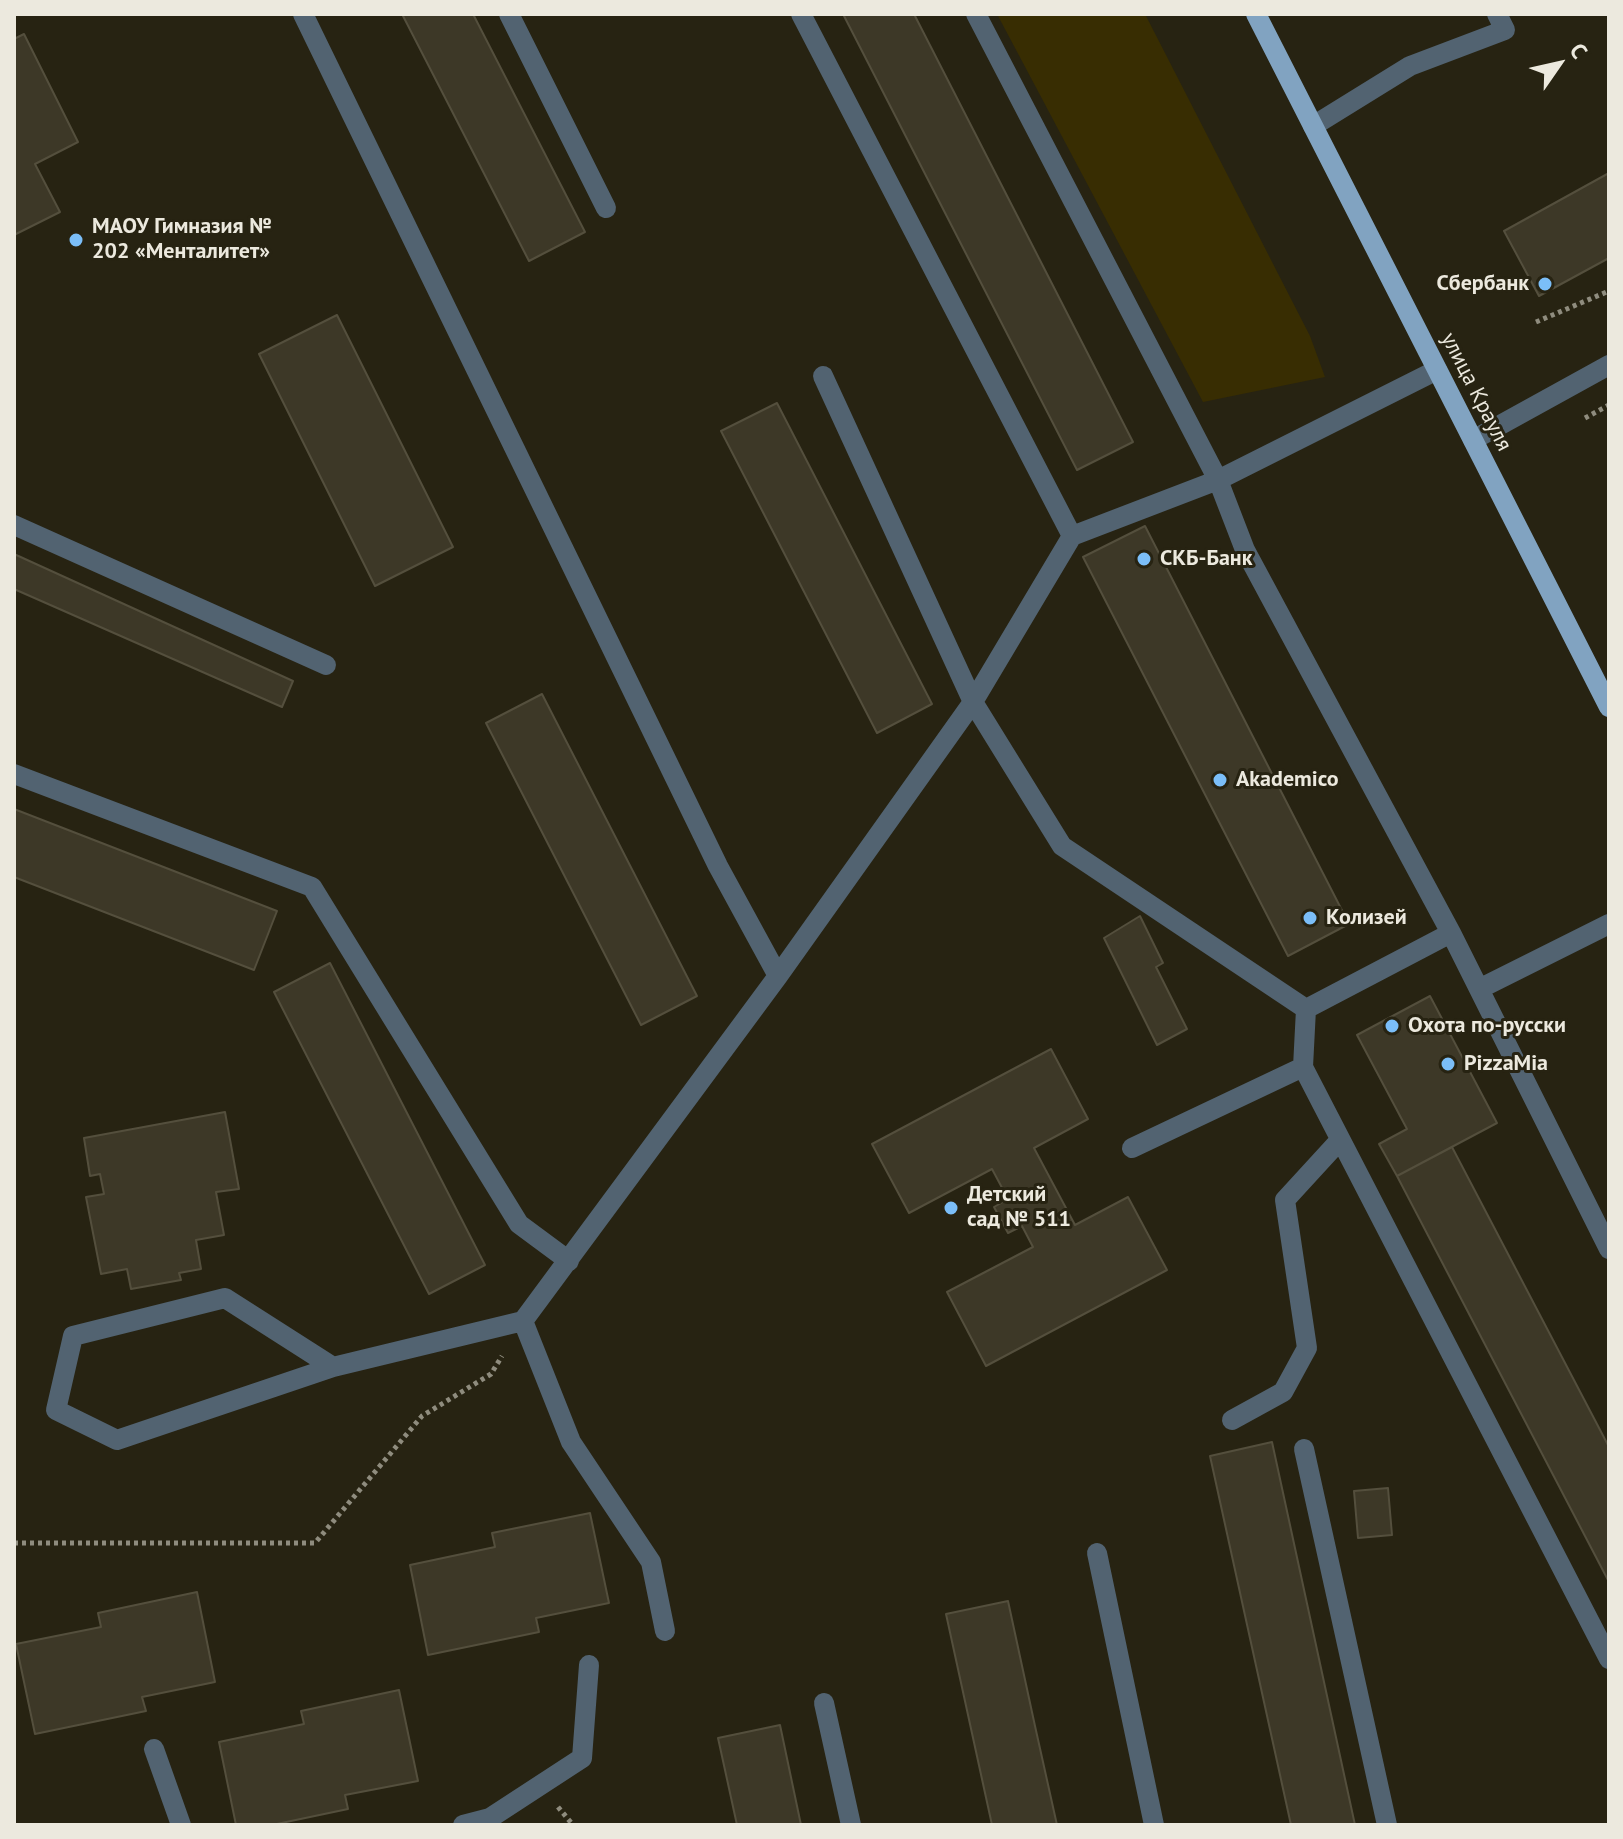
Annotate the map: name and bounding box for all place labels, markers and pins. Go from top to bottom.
place label: МАОУ Гимназия № 202 «Менталитет» [92,214,272,266]
marker: МАОУ Гимназия № 202 «Менталитет» [67,231,85,249]
place label: Сбербанк [1437,271,1529,297]
marker: Сбербанк [1536,275,1554,293]
place label: СКБ-Банк [1160,546,1252,572]
marker: СКБ-Банк [1135,550,1153,568]
place label: Akademico [1236,767,1339,793]
marker: Akademico [1211,771,1229,789]
place label: Колизей [1326,905,1407,931]
marker: Колизей [1301,909,1319,927]
place label: Охота по-русски [1408,1013,1566,1039]
marker: Охота по-русски [1383,1017,1401,1035]
place label: PizzaMia [1464,1051,1548,1077]
marker: PizzaMia [1439,1055,1457,1073]
place label: Детский сад № 511 [967,1182,1071,1234]
marker: Детский сад № 511 [942,1199,960,1217]

